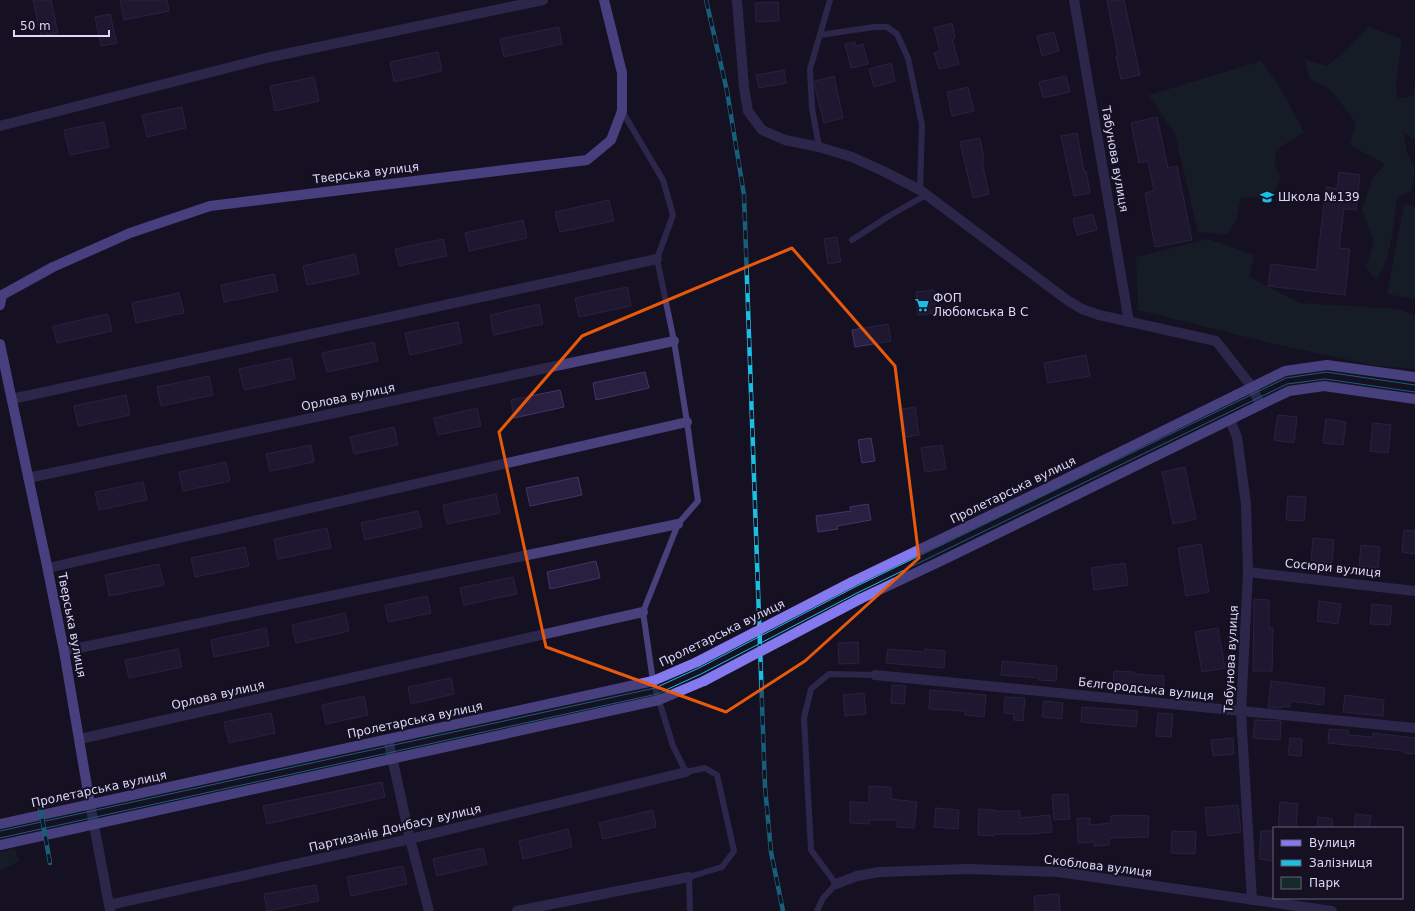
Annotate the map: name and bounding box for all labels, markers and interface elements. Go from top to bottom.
scale bar [14,12,109,38]
text: 50 m [20,19,51,33]
street label: Табунова вулиця [1099,104,1131,213]
street label: Тверська вулиця [311,160,420,187]
school or university icon: Школа №139 [1259,189,1275,205]
place label: Школа №139 [1278,190,1360,204]
place label: ФОП Любомська В С [933,291,1028,319]
supermarket icon: ФОП Любомська В С [914,297,930,313]
street label: Орлова вулиця [300,380,396,414]
street label: Пролетарська вулиця [948,453,1078,527]
street label: Сосюри вулиця [1284,556,1382,580]
street label: Тверська вулиця [55,570,89,679]
street label: Пролетарська вулиця [657,596,787,670]
street label: Табунова вулиця [1221,605,1241,714]
street label: Бєлгородська вулиця [1077,675,1215,703]
street label: Орлова вулиця [170,677,266,713]
street label: Пролетарська вулиця [346,699,484,741]
street label: Пролетарська вулиця [30,768,168,810]
street label: Партизанів Донбасу вулиця [307,801,483,855]
legend [1273,827,1403,899]
text: Вулиця [1309,836,1355,850]
street label: Скоблова вулиця [1043,852,1153,880]
text: Залізниця [1309,856,1372,870]
text: Парк [1309,876,1340,890]

